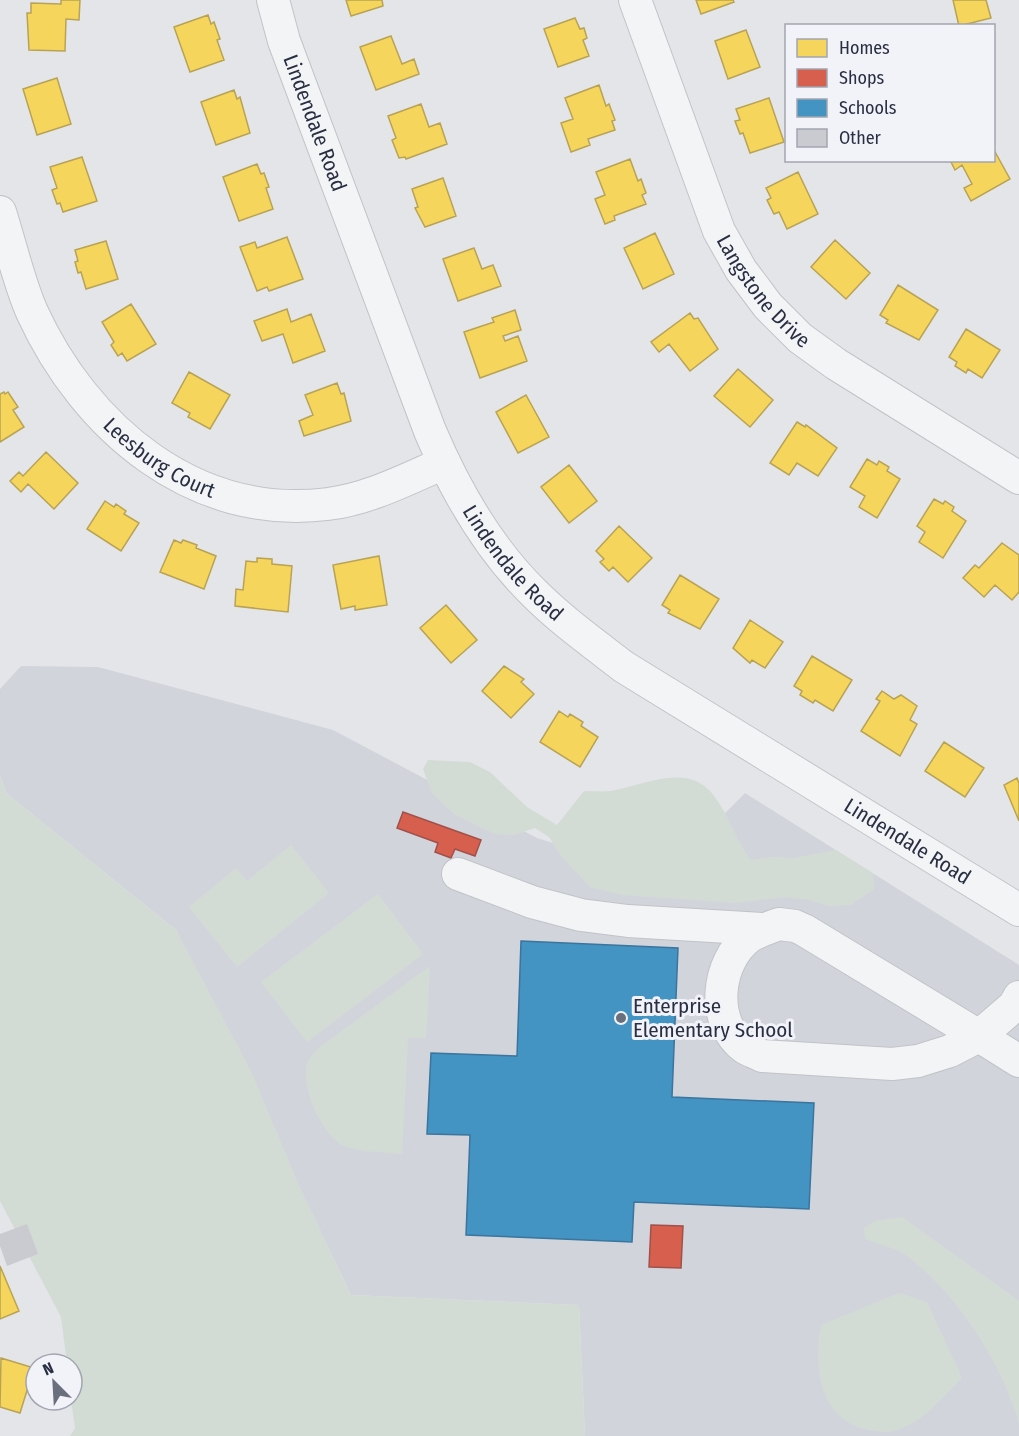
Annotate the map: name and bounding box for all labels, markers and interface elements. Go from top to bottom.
legend [785,24,995,162]
text: Homes [839,37,890,59]
street label: Lindendale Road [277,51,352,195]
text: Shops [839,67,884,89]
text: Schools [839,97,897,119]
text: Other [839,127,882,149]
street label: Langstone Drive [711,230,815,354]
street label: Leesburg Court [98,412,219,504]
street label: Lindendale Road [457,500,569,627]
street label: Lindendale Road [839,793,976,890]
place label: Enterprise Elementary School [633,993,793,1043]
marker: Enterprise Elementary School [614,1011,628,1025]
north arrow [24,1352,84,1412]
text: N [40,1358,56,1379]

